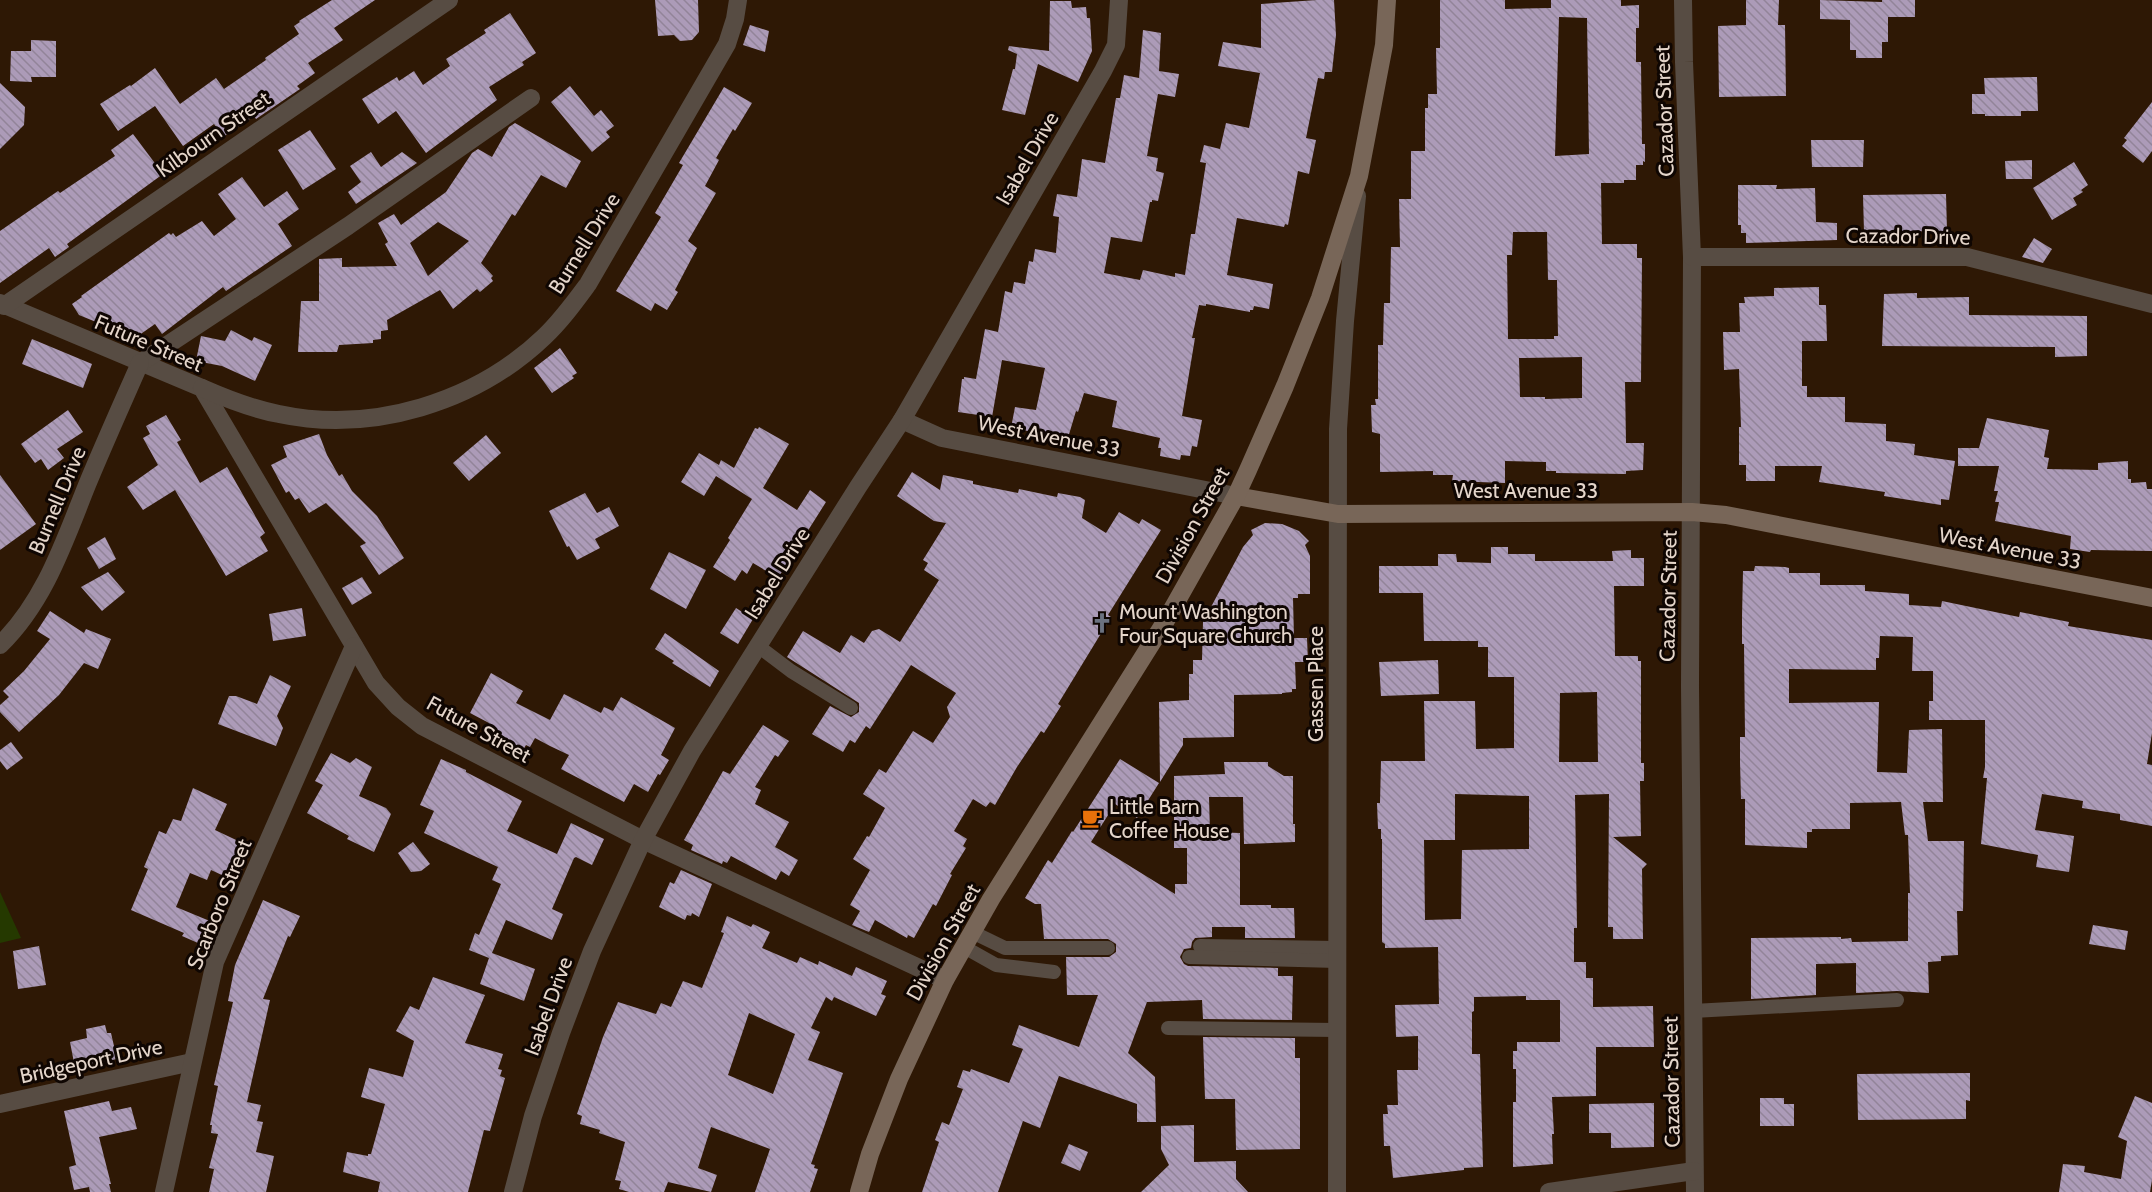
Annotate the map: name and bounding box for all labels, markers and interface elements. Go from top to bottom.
street label: Cazador Street [1649,45,1679,177]
street label: Kilbourn Street [151,86,275,182]
street label: Isabel Drive [990,107,1064,209]
street label: Burnell Drive [543,188,625,298]
street label: Cazador Drive [1845,222,1971,250]
street label: Future Street [91,309,207,377]
street label: West Avenue 33 [976,410,1122,462]
street label: Burnell Drive [23,442,91,557]
street label: Division Street [1150,462,1234,588]
street label: West Avenue 33 [1454,478,1598,503]
street label: Isabel Drive [739,522,815,623]
street label: West Avenue 33 [1937,522,2083,574]
street label: Cazador Street [1654,530,1682,662]
place label: Mount Washington Four Square Church [1119,599,1292,648]
church icon: Mount Washington Four Square Church [1090,611,1114,635]
street label: Gassen Place [1303,626,1328,742]
street label: Future Street [423,690,535,768]
place label: Little Barn Coffee House [1109,794,1230,843]
cafe icon: Little Barn Coffee House [1080,806,1104,830]
street label: Scarboro Street [182,835,256,973]
street label: Division Street [901,879,985,1005]
street label: Isabel Drive [519,953,577,1059]
street label: Cazador Street [1657,1016,1685,1148]
street label: Bridgeport Drive [17,1034,165,1088]

